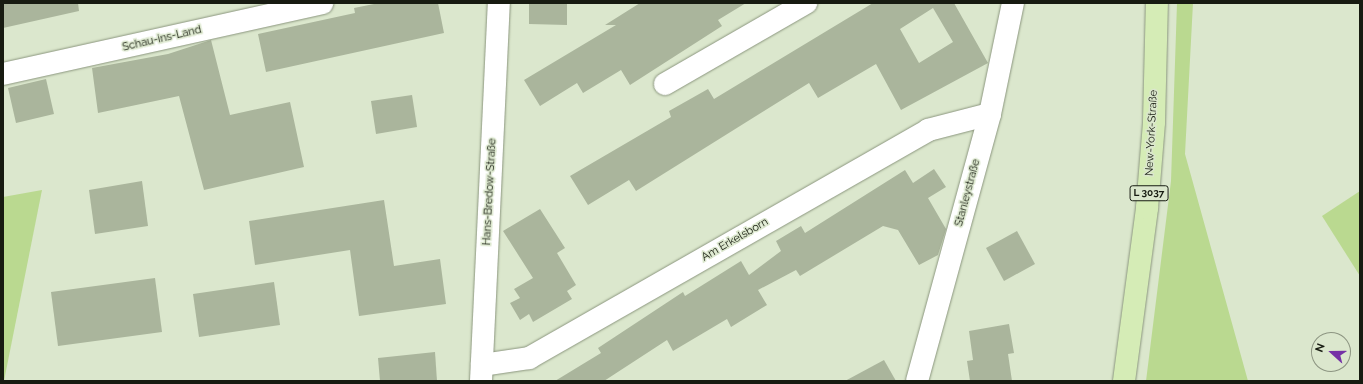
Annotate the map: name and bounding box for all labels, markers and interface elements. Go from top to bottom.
street label: Schau-ins-Land [121,23,203,55]
street label: New-York-Straße [1143,89,1161,177]
street label: Hans-Bredow-Straße [481,138,499,246]
street label: Stanleystraße [953,158,983,228]
road number: L 3037 [1129,185,1169,201]
street label: Am Erkelsborn [699,216,771,264]
north arrow [1311,332,1351,372]
text: N [1313,342,1328,354]

